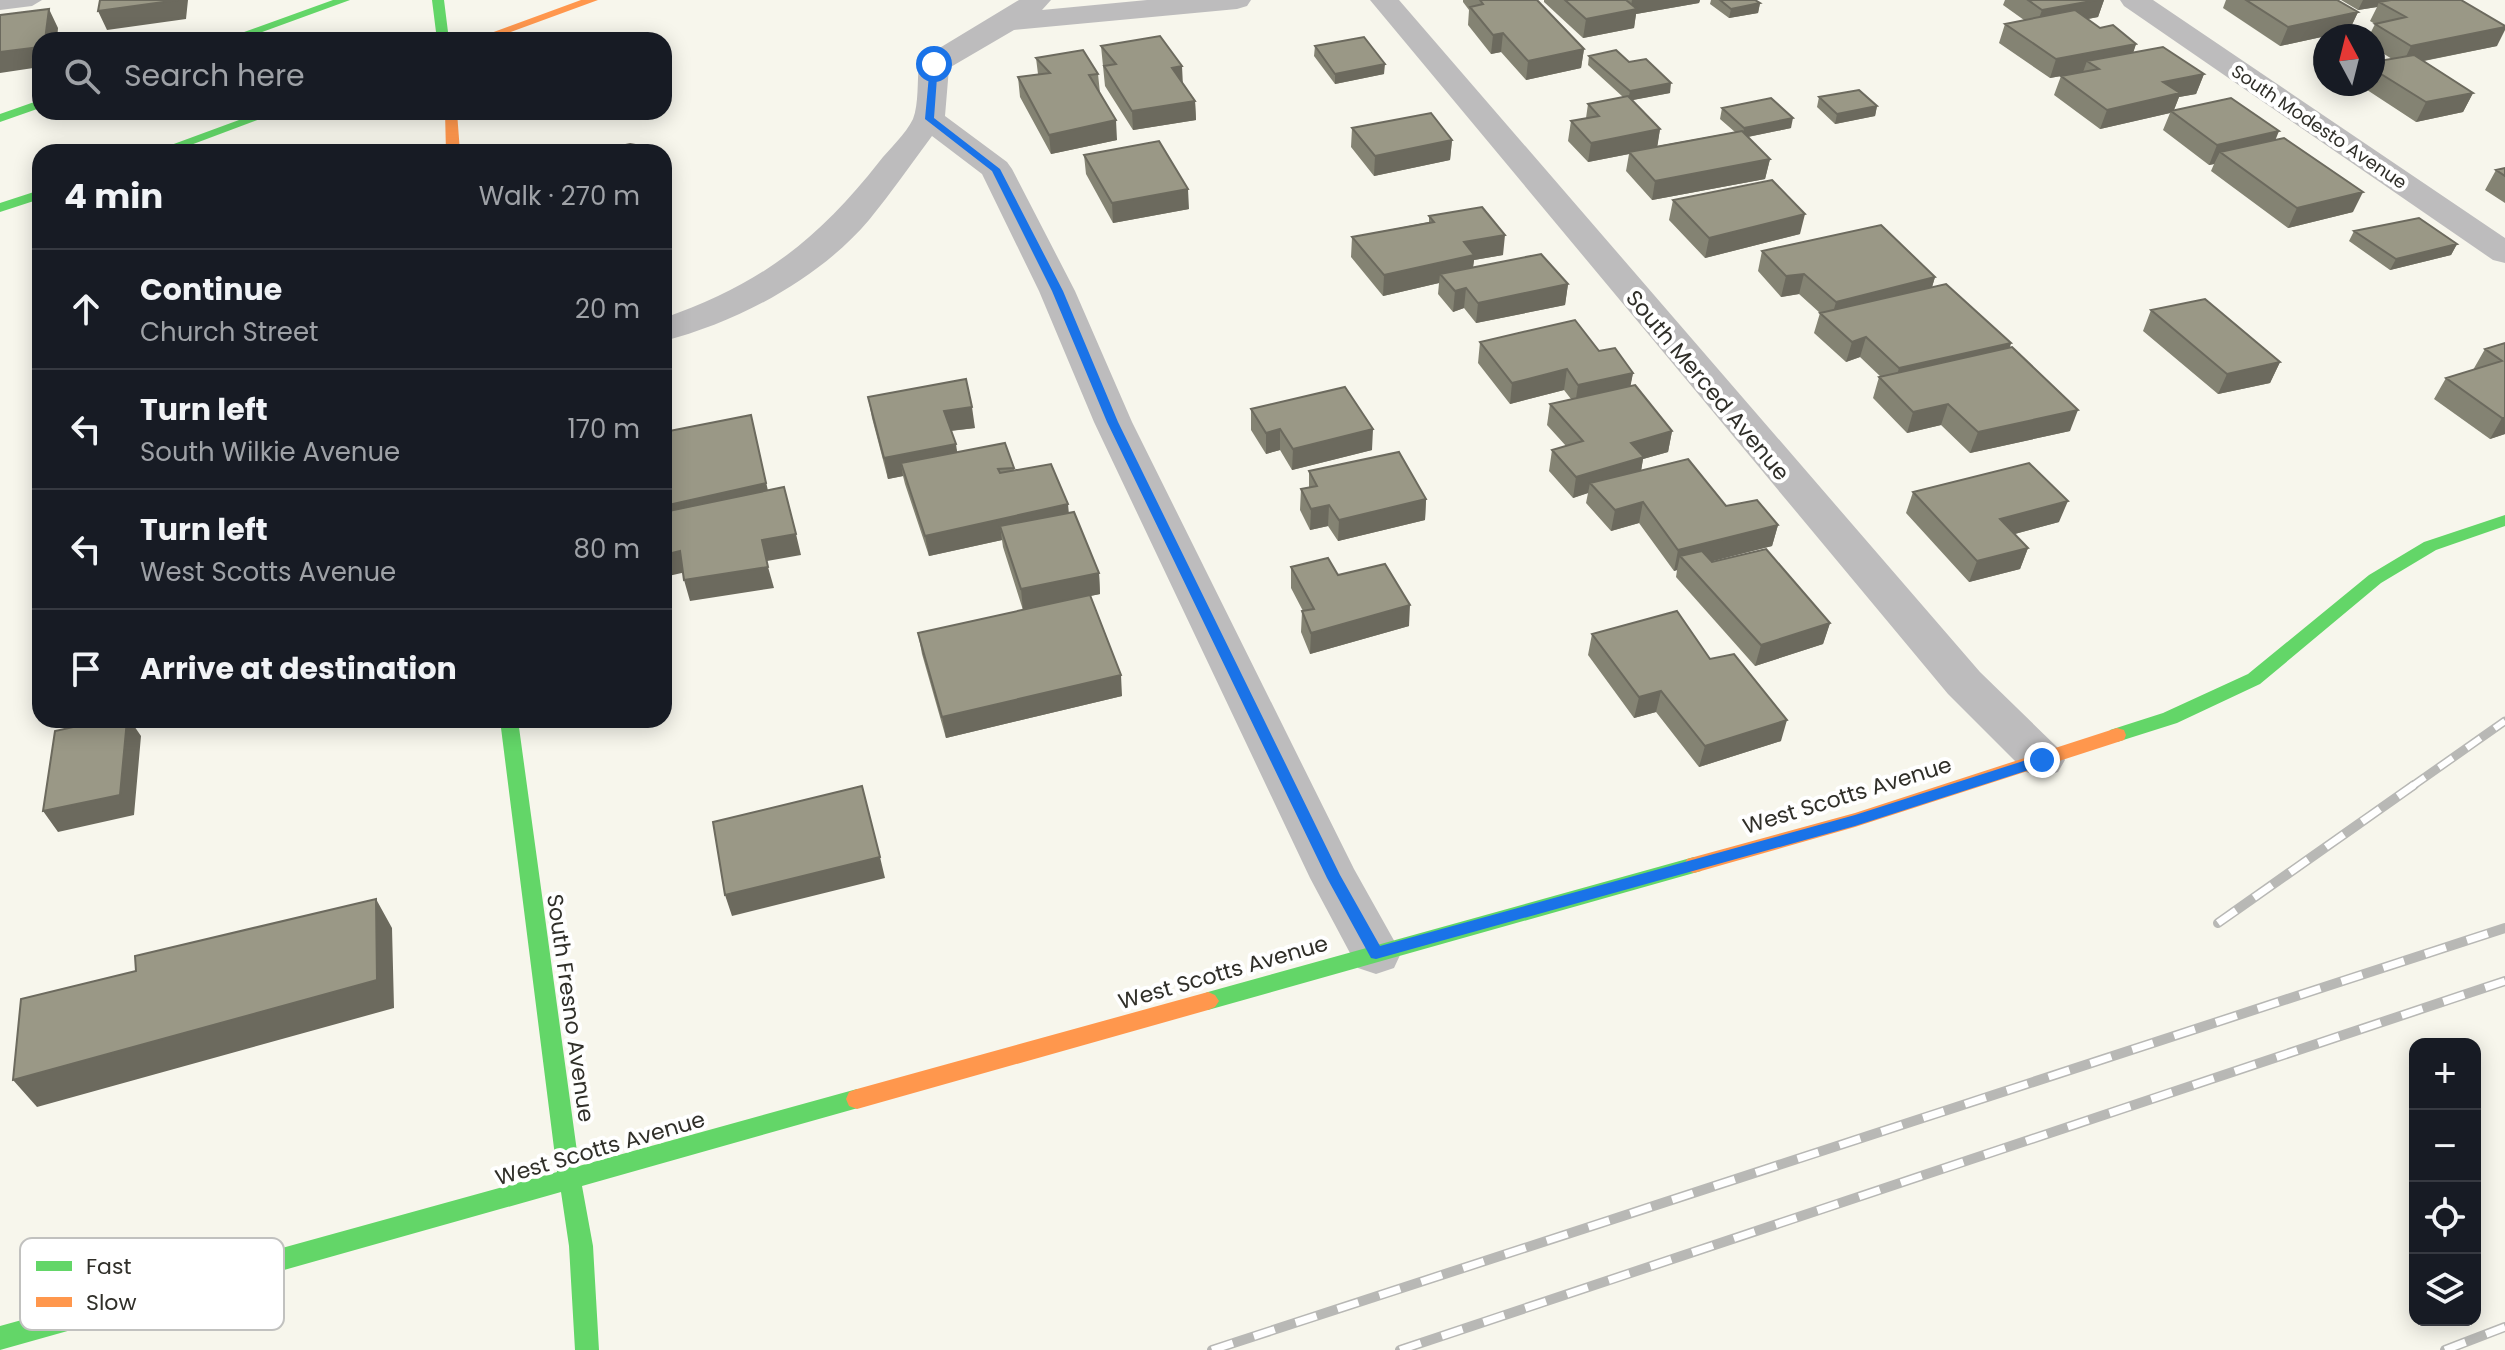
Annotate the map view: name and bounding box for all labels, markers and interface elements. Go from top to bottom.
north arrow [2313,24,2385,96]
search box [32,32,672,120]
route start [916,46,952,82]
icon: search [60,54,104,98]
text: Search here [124,54,305,97]
street label: South Modesto Avenue [2227,58,2412,195]
text: 4 min [64,172,163,220]
text: Walk · 270 m [479,178,640,214]
text: Continue [140,268,282,311]
street label: South Merced Avenue [1619,283,1797,487]
icon: ahead [64,287,108,331]
text: 20 m [575,291,640,327]
text: Church Street [140,314,319,350]
text: Turn left [140,388,268,431]
icon: left [64,407,108,451]
text: 170 m [567,411,640,447]
text: South Wilkie Avenue [140,434,400,470]
text: Turn left [140,508,268,551]
icon: left [64,527,108,571]
text: 80 m [574,531,640,567]
text: West Scotts Avenue [140,554,396,590]
icon: arrive [64,647,108,691]
text: Arrive at destination [140,647,457,690]
route end [2024,742,2060,778]
street label: West Scotts Avenue [1739,749,1955,842]
street label: South Fresno Avenue [539,892,602,1124]
street label: West Scotts Avenue [1115,928,1332,1017]
map controls [2409,1038,2481,1326]
button: + [2409,1038,2481,1110]
street label: West Scotts Avenue [492,1104,709,1193]
button: − [2409,1110,2481,1182]
button: locate [2409,1182,2481,1254]
legend [20,1238,284,1330]
text: Fast [86,1251,131,1282]
button: layers [2409,1254,2481,1326]
text: Slow [86,1287,136,1318]

